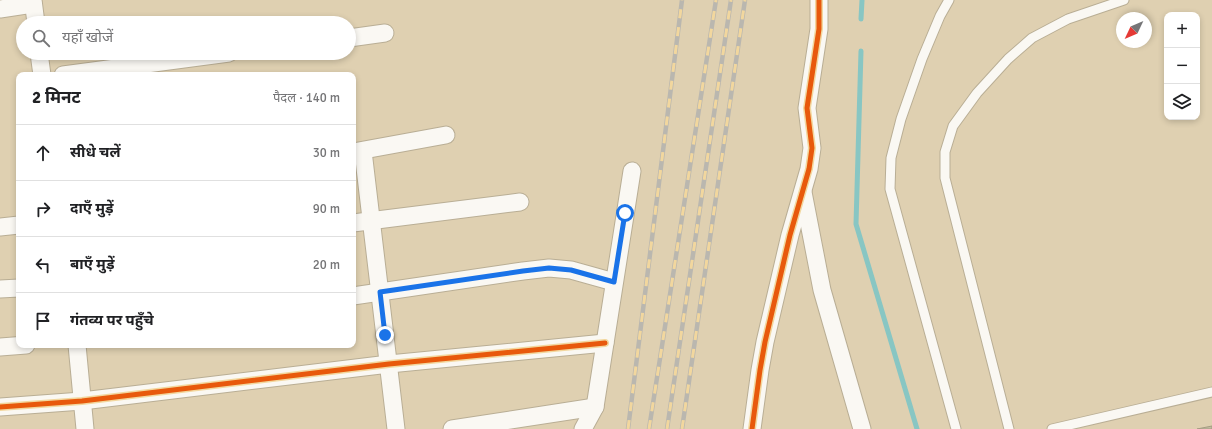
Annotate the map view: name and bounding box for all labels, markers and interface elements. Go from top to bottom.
north arrow [1116,12,1152,48]
map controls [1164,12,1200,120]
button: + [1164,12,1200,48]
search box [16,16,356,60]
icon: search [30,27,52,49]
text: यहाँ खोजें [62,28,113,46]
button: − [1164,48,1200,84]
button: layers [1164,84,1200,120]
text: 2 मिनट [32,87,81,108]
text: पैदल · 140 m [273,90,340,106]
icon: ahead [32,142,54,164]
text: सीधे चलें [70,143,121,161]
text: 30 m [313,145,340,161]
icon: right [32,198,54,220]
text: दाएँ मुड़ें [70,199,114,217]
text: 90 m [313,201,340,217]
route start [616,204,634,222]
icon: left [32,254,54,276]
text: बाएँ मुड़ें [70,255,114,273]
text: 20 m [313,257,340,273]
icon: arrive [32,310,54,332]
text: गंतव्य पर पहुँचे [70,311,154,329]
route end [376,326,394,344]

